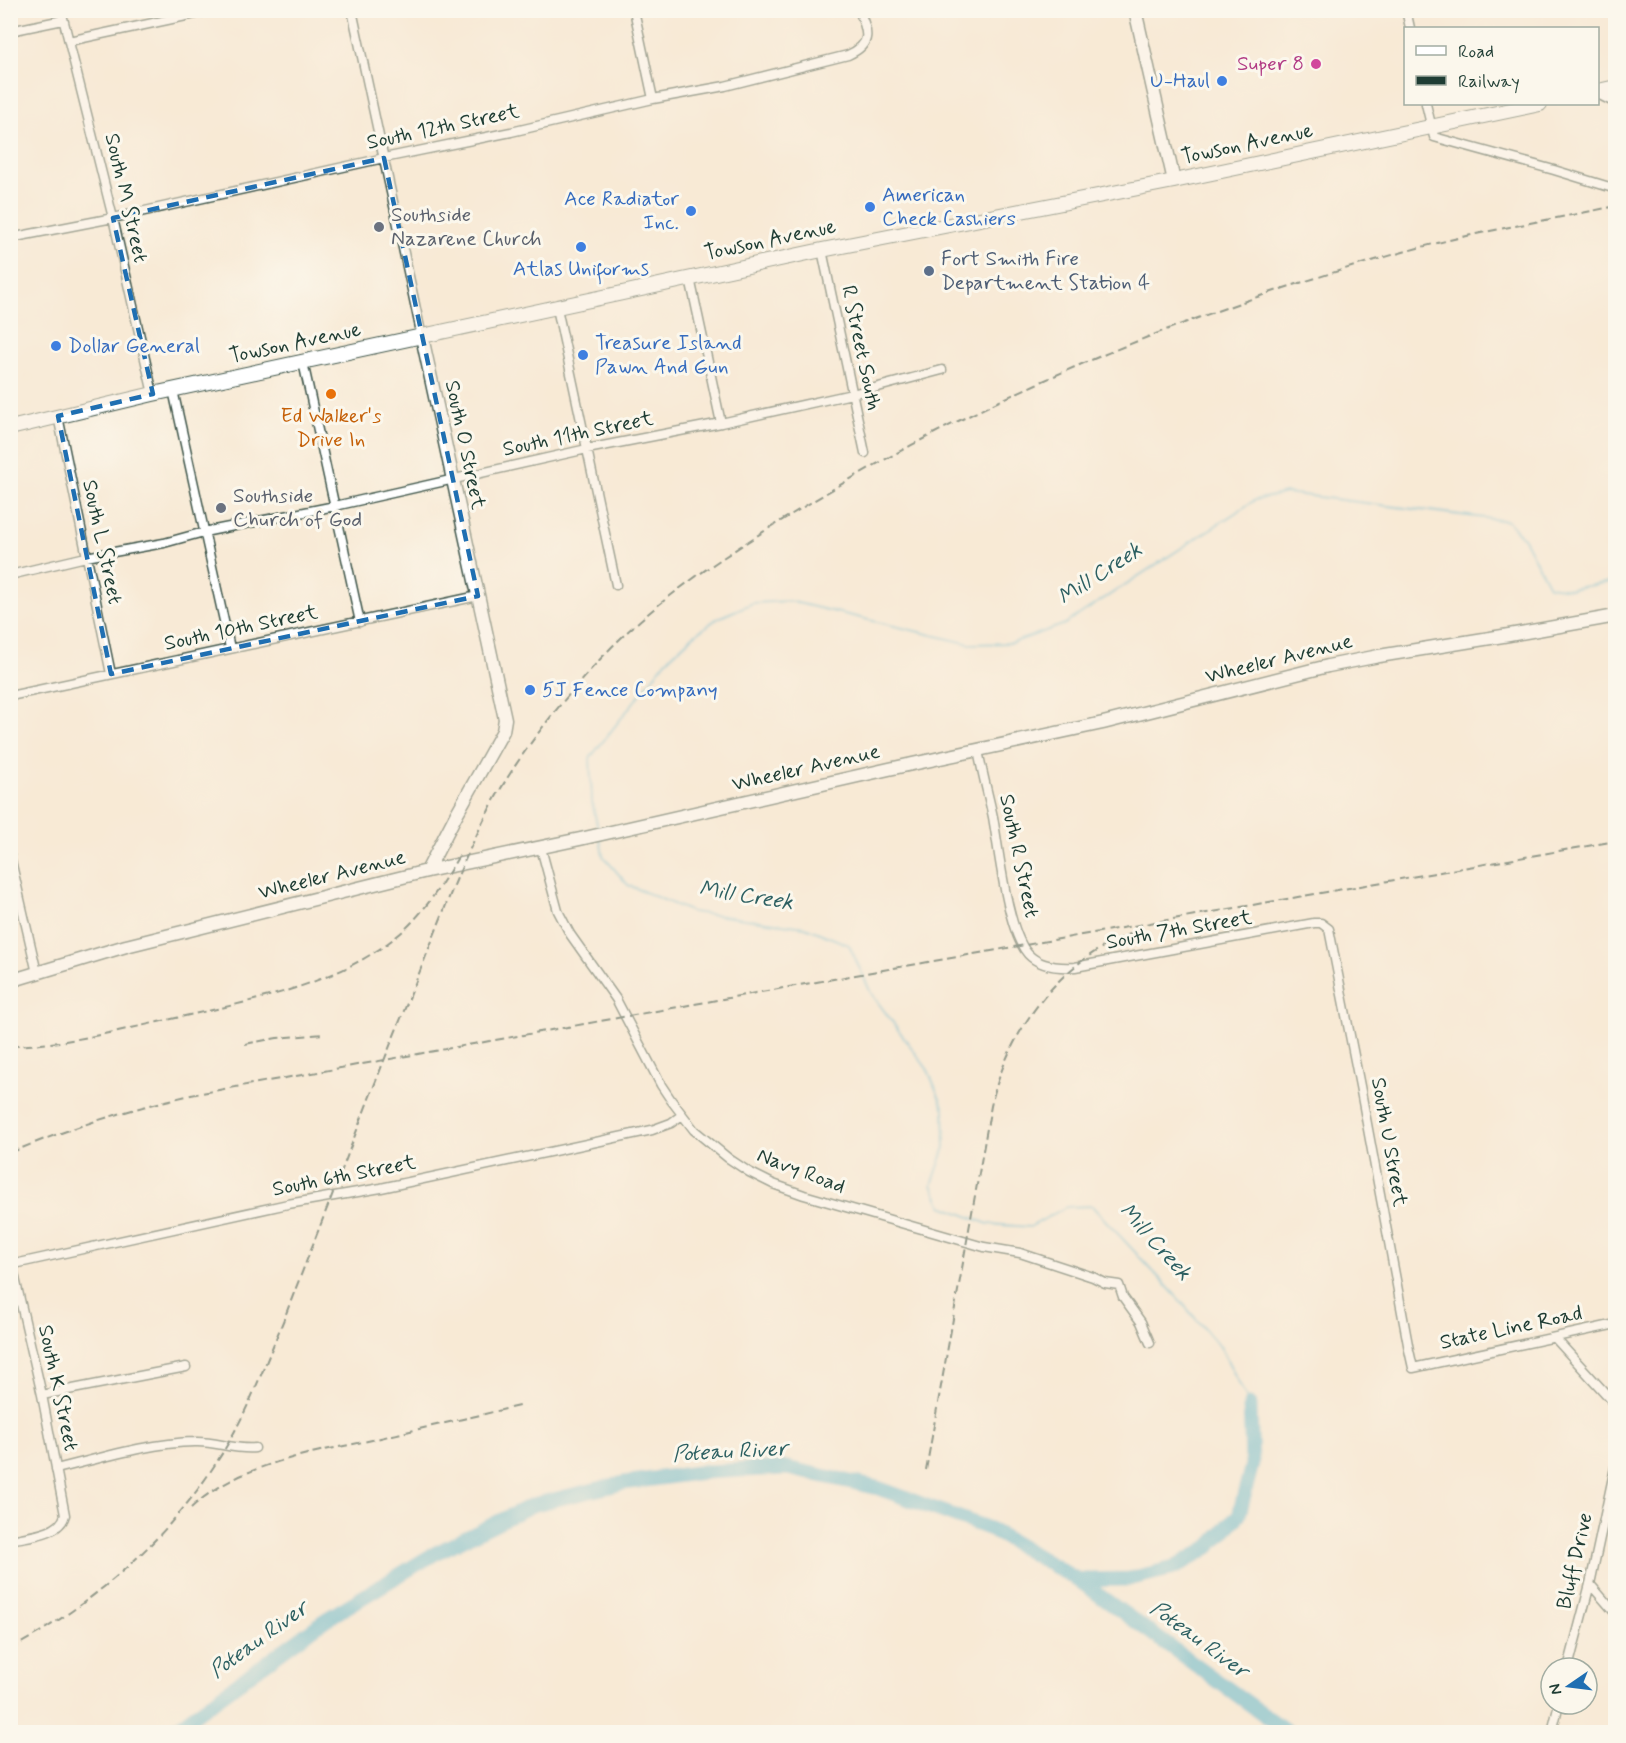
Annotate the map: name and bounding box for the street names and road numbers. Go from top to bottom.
street label: South 12th Street [364,97,522,157]
street label: Towson Avenue [1178,116,1316,172]
street label: South M Street [98,131,155,266]
street label: Towson Avenue [701,212,839,268]
street label: R Street South [834,283,888,413]
street label: Towson Avenue [226,315,364,371]
street label: South O Street [438,378,492,513]
street label: South 11th Street [500,404,656,464]
street label: South L Street [75,477,129,607]
street label: South 10th Street [162,598,321,658]
street label: Wheeler Avenue [1202,627,1356,691]
street label: Wheeler Avenue [729,737,883,799]
street label: South R Street [992,792,1046,921]
street label: Wheeler Avenue [255,843,409,907]
street label: South 7th Street [1104,903,1255,957]
street label: South U Street [1364,1075,1414,1209]
street label: Navy Road [753,1141,849,1201]
street label: South 6th Street [270,1148,419,1204]
street label: State Line Road [1437,1299,1585,1357]
street label: South K Street [31,1322,85,1454]
street label: Bluff Drive [1550,1510,1600,1612]

